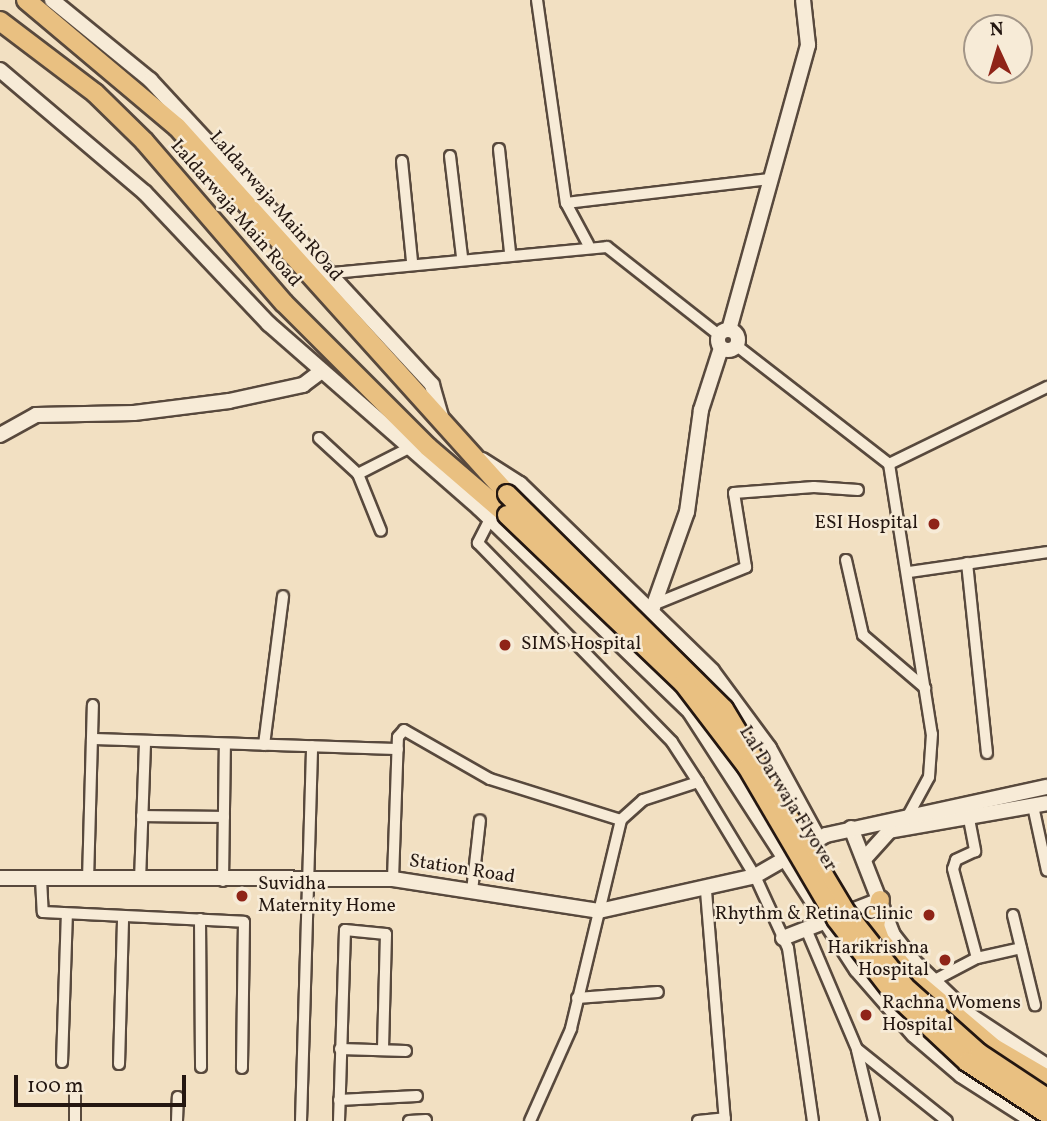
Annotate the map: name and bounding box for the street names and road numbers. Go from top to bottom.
street label: Laldarwaja Main ROad [203,127,347,287]
street label: Laldarwaja Main Road [165,136,305,292]
street label: Lal Darwaja Flyover [733,722,841,876]
street label: Station Road [407,850,517,890]

